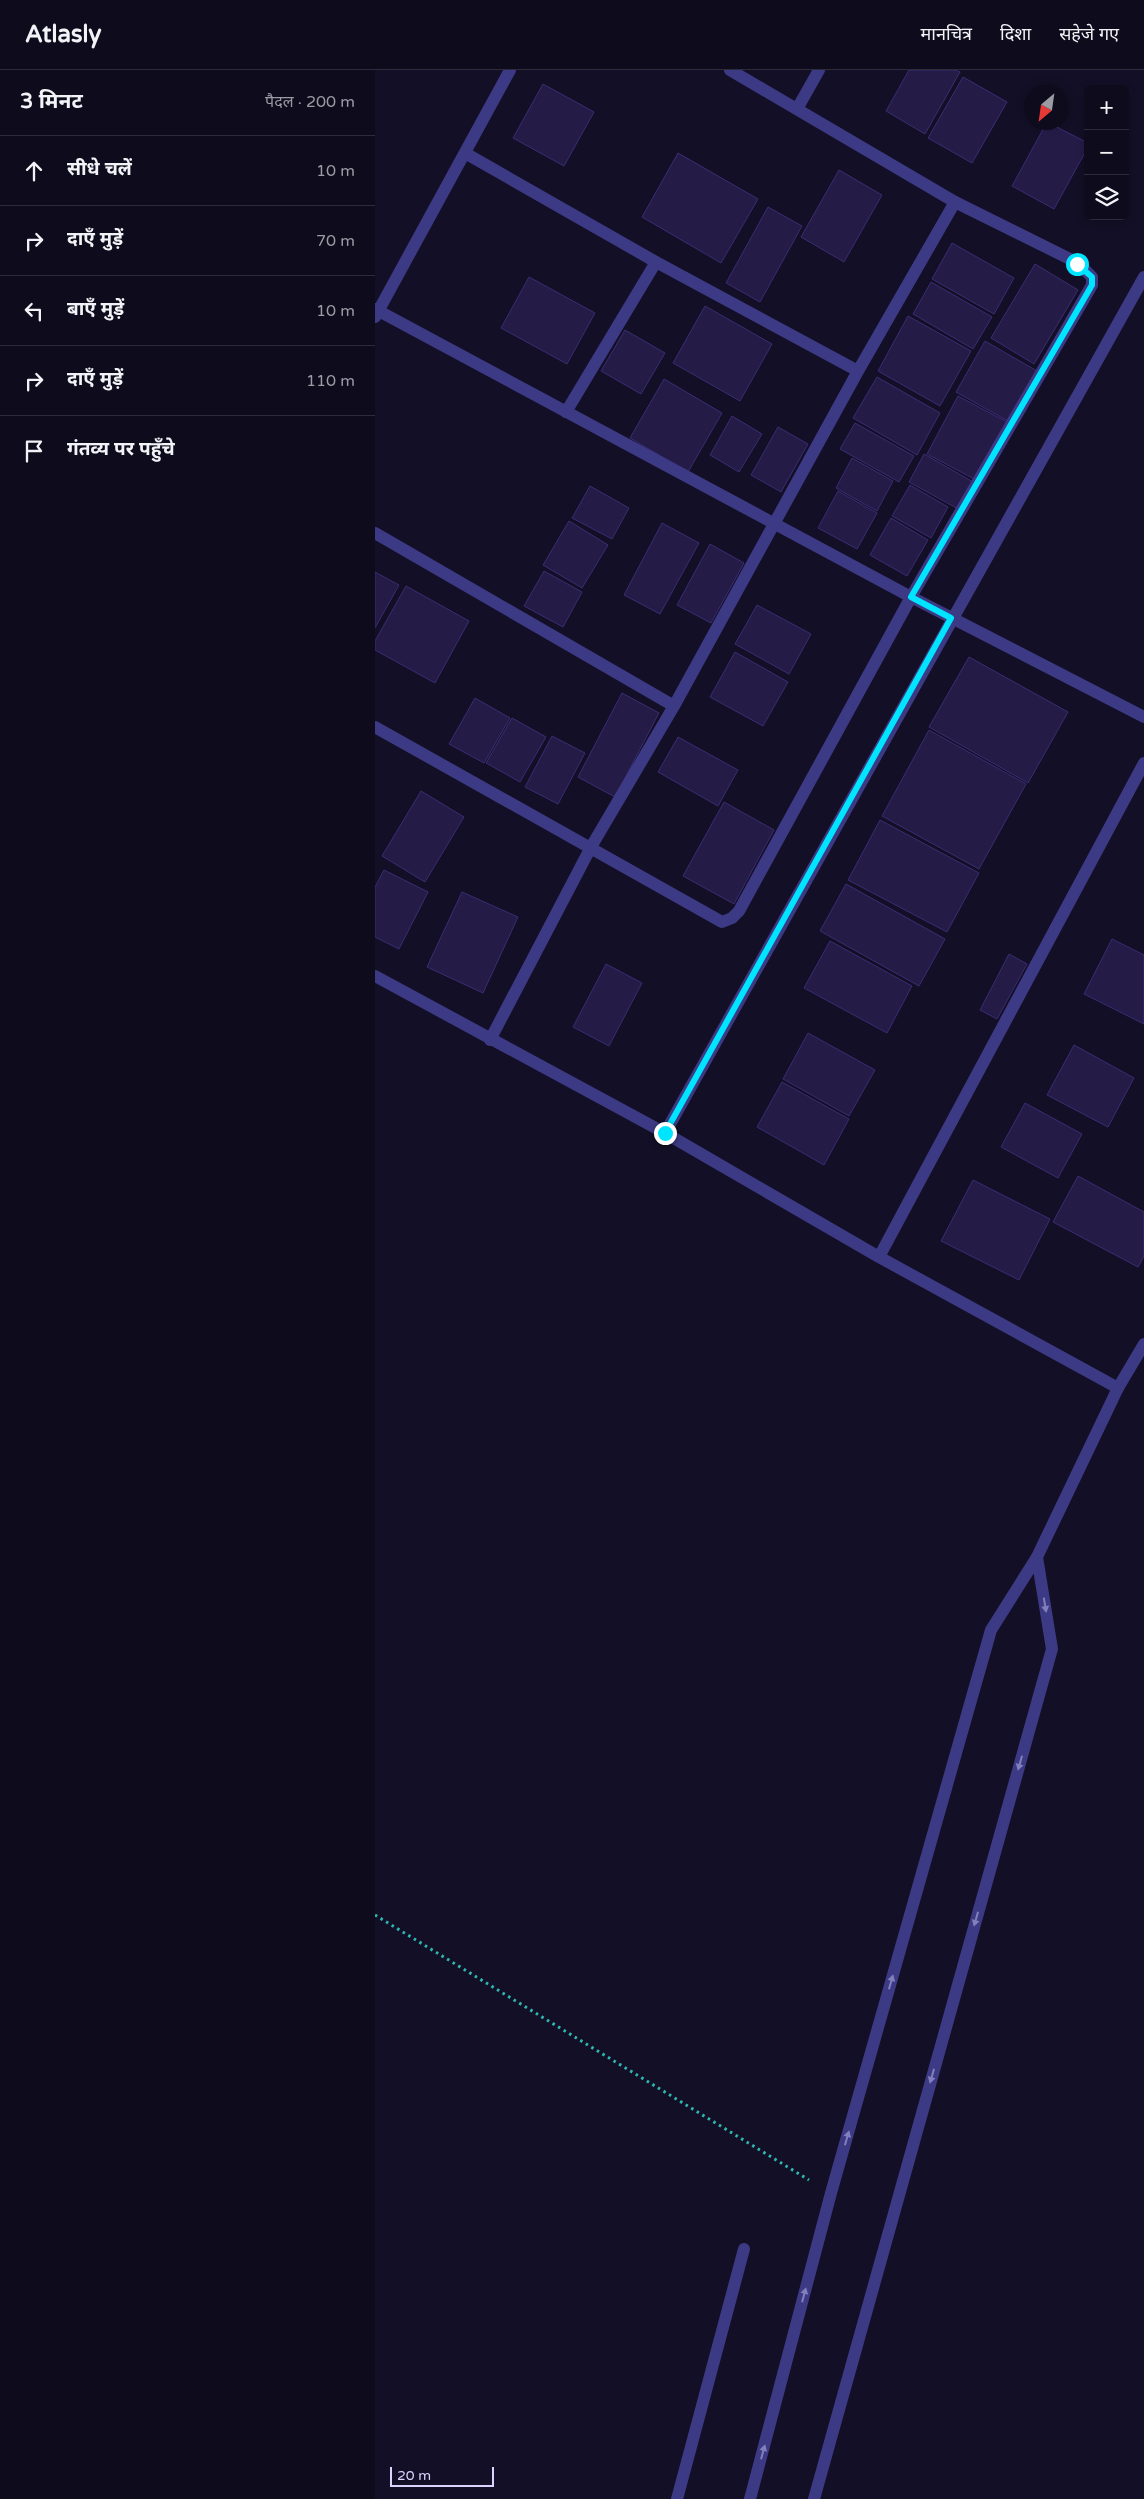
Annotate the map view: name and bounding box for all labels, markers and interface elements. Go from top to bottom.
text: Atlasly [25,20,101,49]
text: मानचित्र [921,23,972,45]
text: दिशा [1000,23,1031,45]
text: सहेजे गए [1059,23,1119,45]
north arrow [1024,85,1069,130]
map controls [1084,85,1129,220]
button: + [1084,85,1129,130]
text: 3 मिनट [20,89,83,114]
text: पैदल · 200 m [265,92,355,112]
button: − [1084,130,1129,175]
icon: ahead [20,157,48,185]
text: सीधे चलें [67,158,132,180]
text: 10 m [316,161,355,181]
button: layers [1084,175,1129,220]
icon: right [20,227,48,255]
text: दाएँ मुड़ें [67,228,123,250]
text: 70 m [316,231,355,251]
route start [1066,253,1089,276]
icon: left [20,297,48,325]
text: बाएँ मुड़ें [67,298,124,320]
text: 10 m [316,301,355,321]
icon: right [20,367,48,395]
text: दाएँ मुड़ें [67,368,123,390]
text: 110 m [306,371,355,391]
icon: arrive [20,437,48,465]
text: गंतव्य पर पहुँचे [67,438,175,460]
route end [654,1122,677,1145]
one-way arrow [1042,1598,1050,1614]
one-way arrow [1016,1755,1024,1770]
one-way arrow [972,1912,980,1927]
one-way arrow [888,1974,896,1989]
one-way arrow [928,2068,936,2083]
one-way arrow [843,2130,851,2145]
one-way arrow [800,2287,808,2302]
one-way arrow [759,2444,767,2459]
scale bar [390,2464,494,2487]
text: 20 m [397,2467,431,2484]

